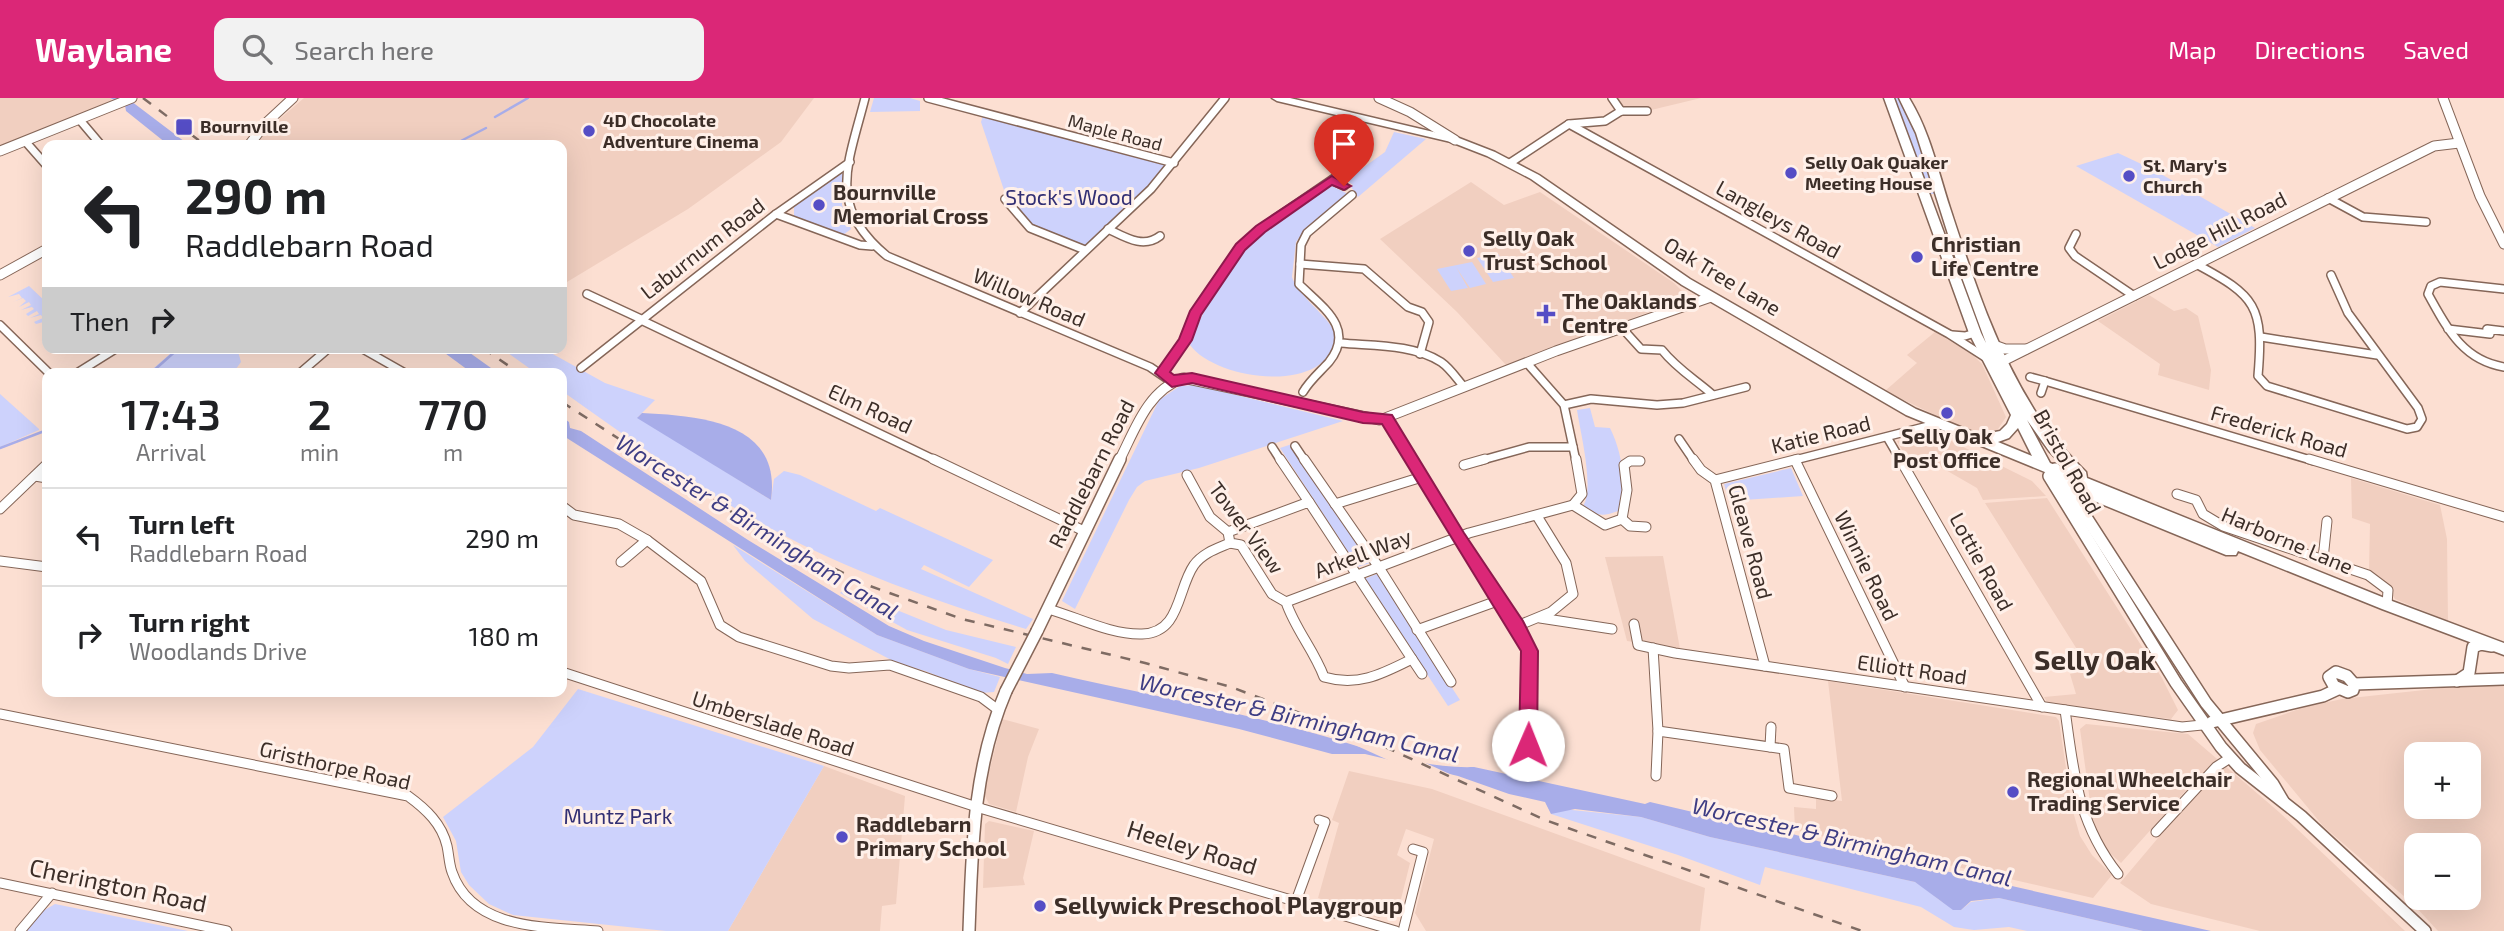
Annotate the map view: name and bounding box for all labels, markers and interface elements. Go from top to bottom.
search box [214,18,704,81]
text: Waylane [35,29,172,69]
icon: search [238,30,276,68]
text: Search here [294,34,434,65]
text: Map [2168,35,2216,64]
text: Directions [2254,35,2365,64]
text: Saved [2403,35,2469,64]
place label: 4D Chocolate Adventure Cinema [603,109,759,152]
street label: Maple Road [1066,109,1165,155]
pin [1314,114,1374,186]
place label: Bournville [200,115,288,137]
marker: Bournville [174,117,194,137]
marker: 4D Chocolate Adventure Cinema [581,123,597,139]
icon: arrive [1325,125,1363,163]
place label: Selly Oak Quaker Meeting House [1805,151,1948,194]
place label: St. Mary's Church [2143,154,2227,197]
text: 290 m [185,165,327,224]
marker: Selly Oak Quaker Meeting House [1783,165,1799,181]
icon: left [70,168,161,259]
marker: St. Mary's Church [2121,168,2137,184]
street label: Langleys Road [1712,174,1845,263]
place label: Bournville Memorial Cross [833,179,988,228]
park label: Stock's Wood [1005,184,1133,209]
street label: Lodge Hill Road [2148,185,2290,274]
street label: Laburnum Road [635,192,769,304]
marker: Bournville Memorial Cross [811,197,827,213]
text: Raddlebarn Road [185,225,434,263]
place label: Selly Oak Trust School [1483,225,1607,274]
street label: Oak Tree Lane [1660,231,1786,320]
place label: Christian Life Centre [1931,231,2039,280]
marker: Selly Oak Trust School [1461,243,1477,259]
marker: Christian Life Centre [1909,249,1925,265]
street label: Willow Road [970,262,1089,331]
place label: The Oaklands Centre [1562,288,1697,337]
icon: right [143,301,181,339]
marker: The Oaklands Centre [1536,304,1556,324]
text: Then [70,305,129,336]
street label: Elm Road [825,377,916,438]
text: 17:43 [121,388,221,438]
text: 2 [307,388,332,438]
text: 770 [418,388,488,438]
street label: Raddlebarn Road [1042,395,1139,552]
street label: Frederick Road [2208,399,2351,462]
street label: Bristol Road [2029,404,2107,518]
marker: Selly Oak Post Office [1939,405,1955,421]
street label: Katie Road [1768,409,1873,458]
place label: Selly Oak Post Office [1893,423,2001,472]
water label: Worcester & Birmingham Canal [611,427,904,625]
text: Arrival [136,438,206,466]
text: min [300,438,339,466]
text: m [443,438,463,466]
street label: Tower View [1204,476,1290,578]
street label: Gleave Road [1724,482,1779,602]
street label: Harborne Lane [2218,501,2357,579]
street label: Winnie Road [1830,506,1905,624]
text: Turn left [129,508,235,539]
street label: Lottie Road [1945,508,2019,615]
icon: left [70,518,108,556]
text: 290 m [465,522,539,553]
street label: Arkell Way [1310,523,1414,583]
text: Raddlebarn Road [129,539,308,567]
text: Turn right [129,606,250,637]
icon: right [70,616,108,654]
text: 180 m [469,620,539,651]
text: Woodlands Drive [129,637,307,665]
district label: Selly Oak [2034,642,2156,676]
street label: Elliott Road [1856,648,1969,689]
water label: Worcester & Birmingham Canal [1136,667,1462,768]
street label: Umberslade Road [689,685,858,761]
position arrow [1491,708,1565,782]
street label: Gristhorpe Road [257,735,413,794]
map controls [2404,742,2481,910]
button: + [2404,742,2481,819]
place label: Regional Wheelchair Trading Service [2027,766,2232,815]
marker: Regional Wheelchair Trading Service [2005,784,2021,800]
water label: Worcester & Birmingham Canal [1689,791,2015,892]
park label: Muntz Park [564,803,673,828]
place label: Raddlebarn Primary School [856,811,1007,861]
street label: Heeley Road [1124,813,1261,880]
marker: Raddlebarn Primary School [834,829,850,845]
button: − [2404,833,2481,910]
street label: Cherington Road [27,852,210,918]
place label: Sellywick Preschool Playgroup [1054,890,1403,919]
marker: Sellywick Preschool Playgroup [1032,898,1048,914]

